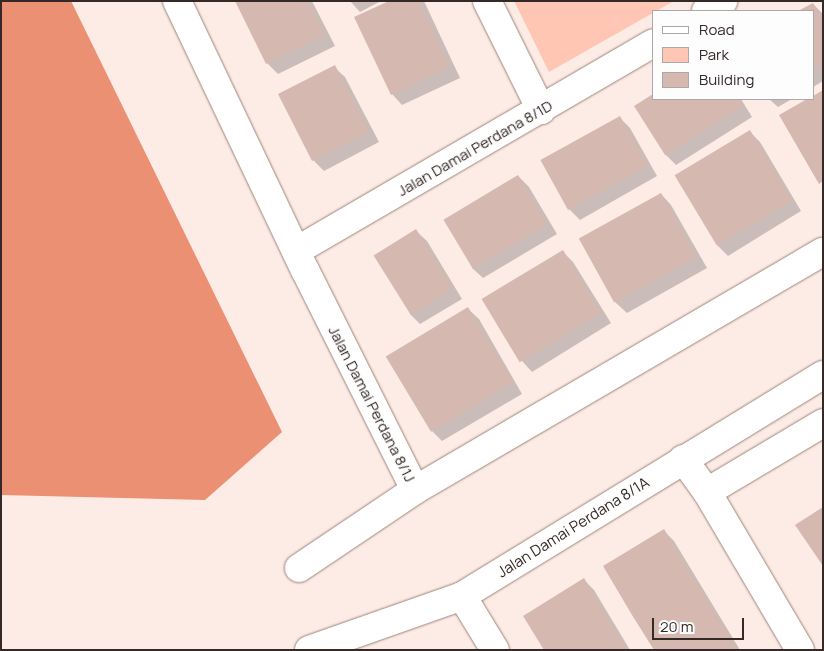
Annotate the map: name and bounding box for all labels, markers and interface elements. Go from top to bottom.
legend [652,10,814,100]
text: Road [699,19,735,40]
text: Park [699,44,729,65]
text: Building [699,69,754,90]
street label: Jalan Damai Perdana 8/1D [394,96,556,200]
street label: Jalan Damai Perdana 8/1J [325,323,419,485]
street label: Jalan Damai Perdana 8/1A [494,473,652,581]
scale bar [654,608,746,640]
text: 20 m [660,616,693,637]

